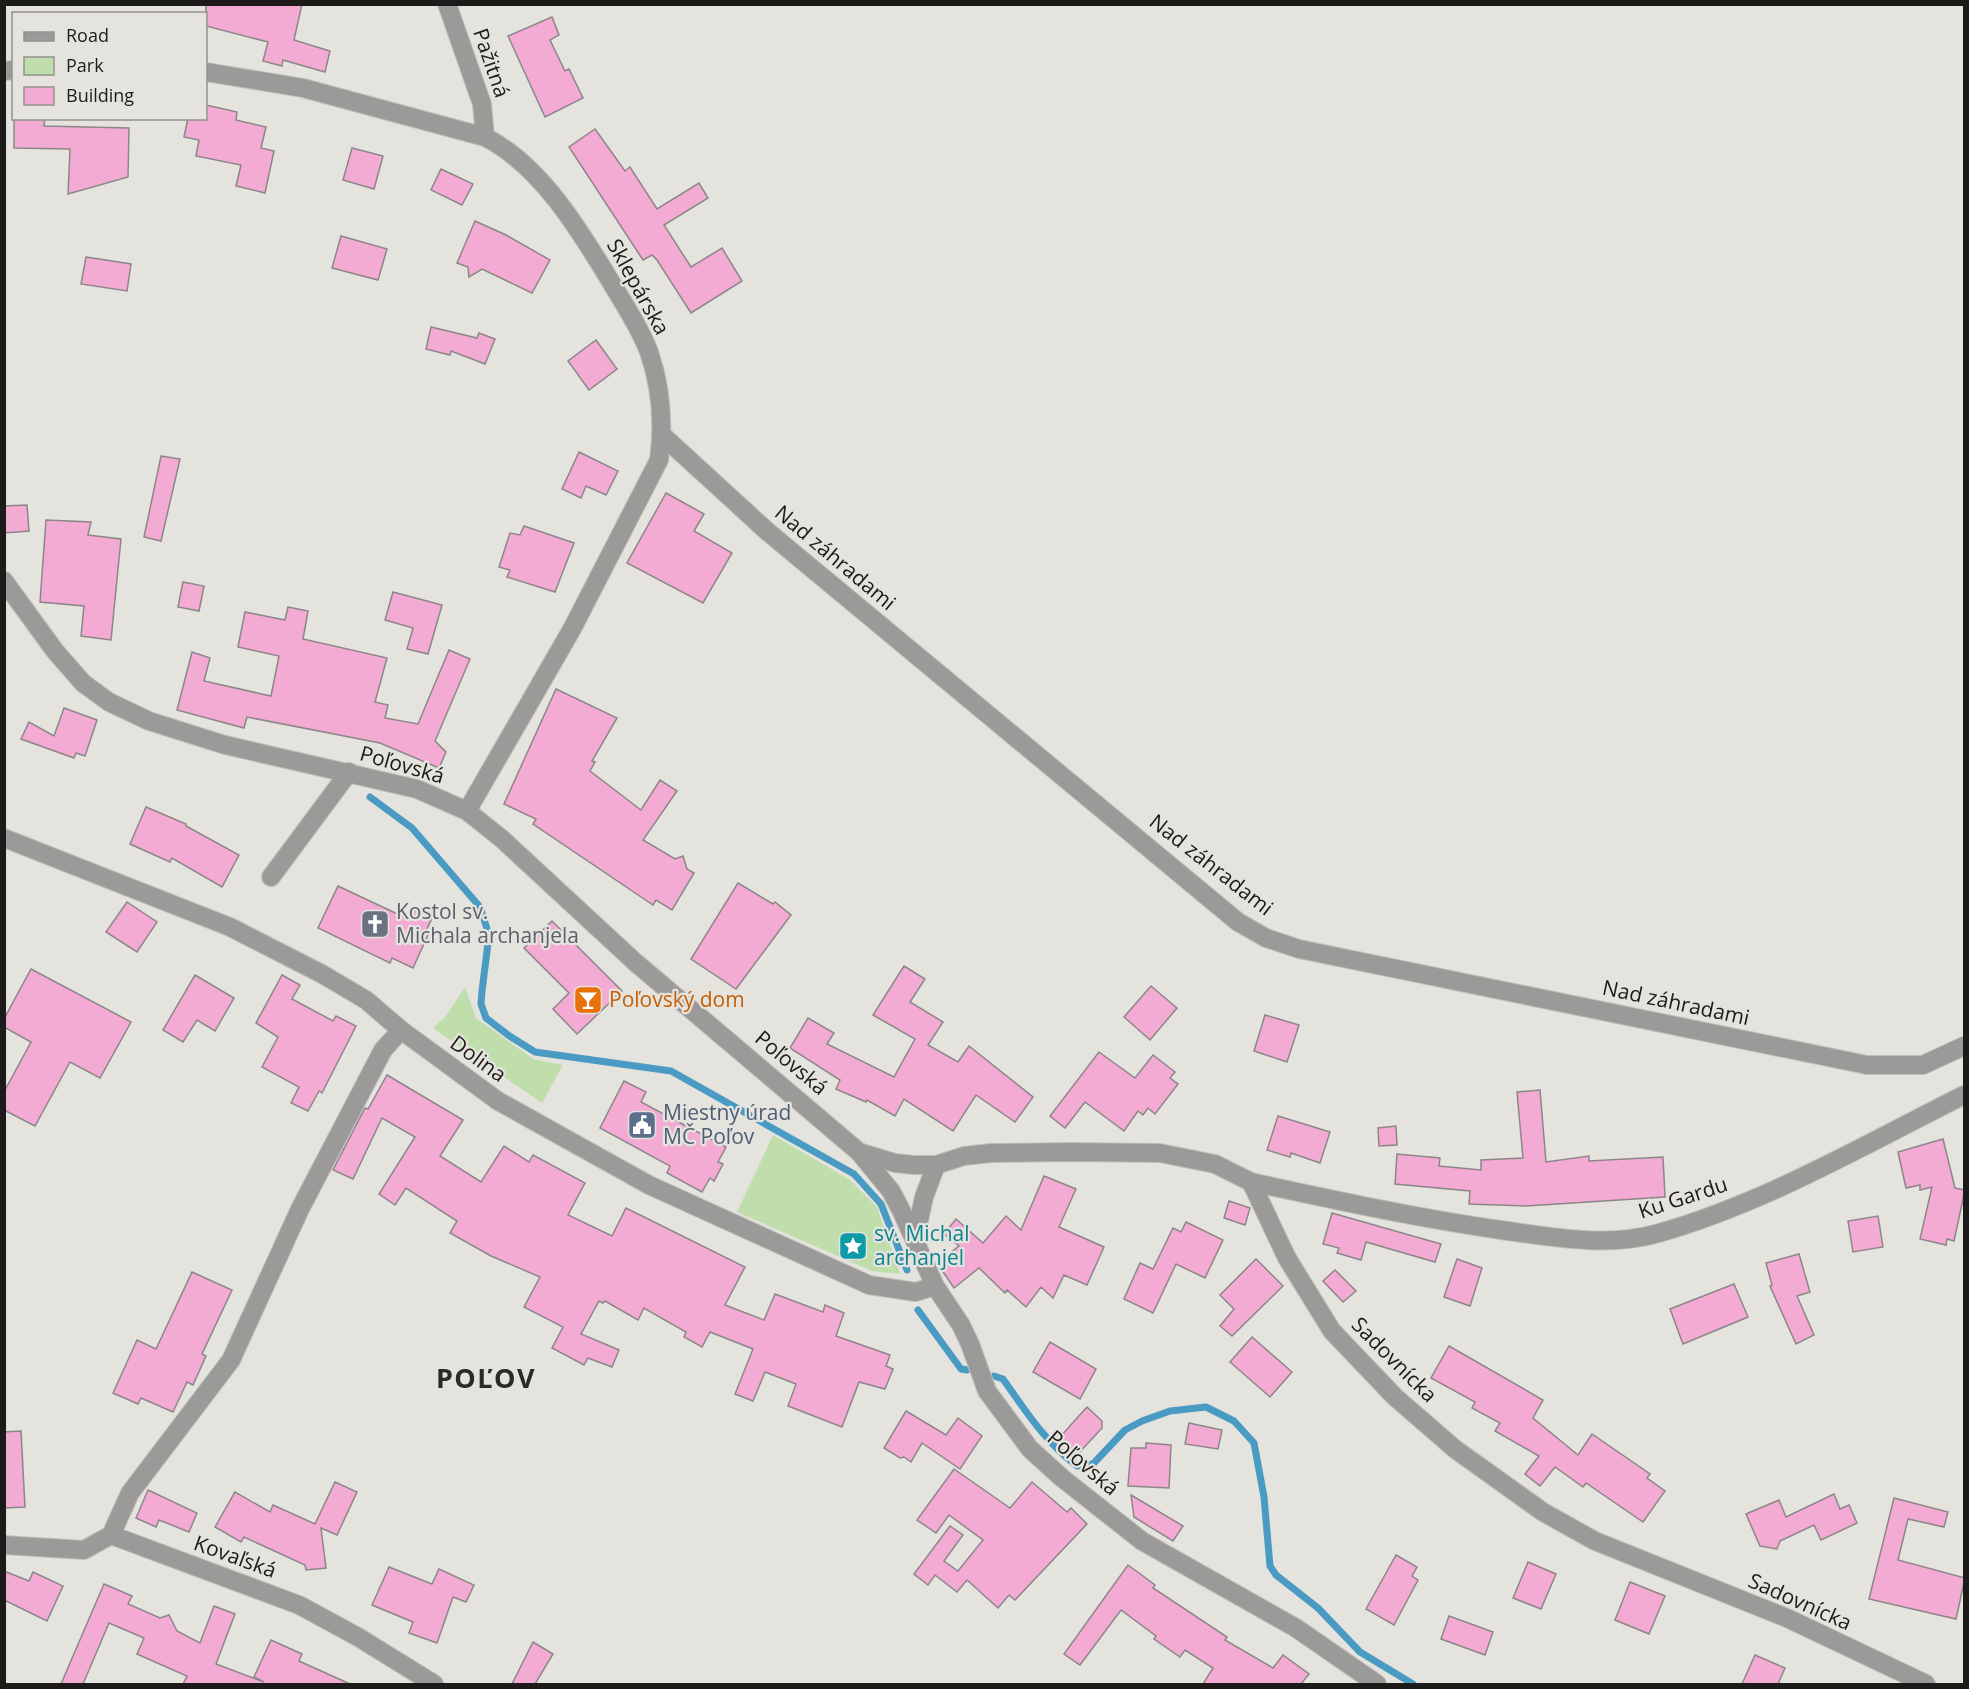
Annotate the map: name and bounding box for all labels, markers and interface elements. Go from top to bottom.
legend [12,12,207,120]
text: Road [66,23,109,47]
street label: Pažitná [467,24,517,101]
text: Park [66,53,104,77]
text: Building [66,83,134,107]
street label: Sklepárska [601,234,677,339]
street label: Nad záhradami [769,498,902,616]
street label: Poľovská [357,739,448,789]
street label: Nad záhradami [1144,807,1279,921]
place label: Kostol sv. Michala archanjela [396,897,579,949]
church icon: Kostol sv. Michala archanjela [359,908,391,940]
street label: Nad záhradami [1600,973,1752,1031]
bar icon: Poľovský dom [572,984,604,1016]
place label: Poľovský dom [609,985,745,1013]
street label: Poľovská [750,1024,834,1101]
street label: Dolina [445,1028,512,1088]
place label: Miestny úrad MČ Poľov [663,1098,791,1150]
public building icon: Miestny úrad MČ Poľov [626,1109,658,1141]
street label: Ku Gardu [1634,1169,1731,1225]
place label: sv. Michal archanjel [874,1219,970,1271]
place icon: sv. Michal archanjel [837,1230,869,1262]
street label: Sadovnícka [1346,1310,1444,1408]
district label: POĽOV [436,1359,536,1396]
street label: Poľovská [1042,1423,1125,1501]
street label: Kovaľská [190,1528,280,1584]
street label: Sadovnícka [1744,1566,1856,1636]

